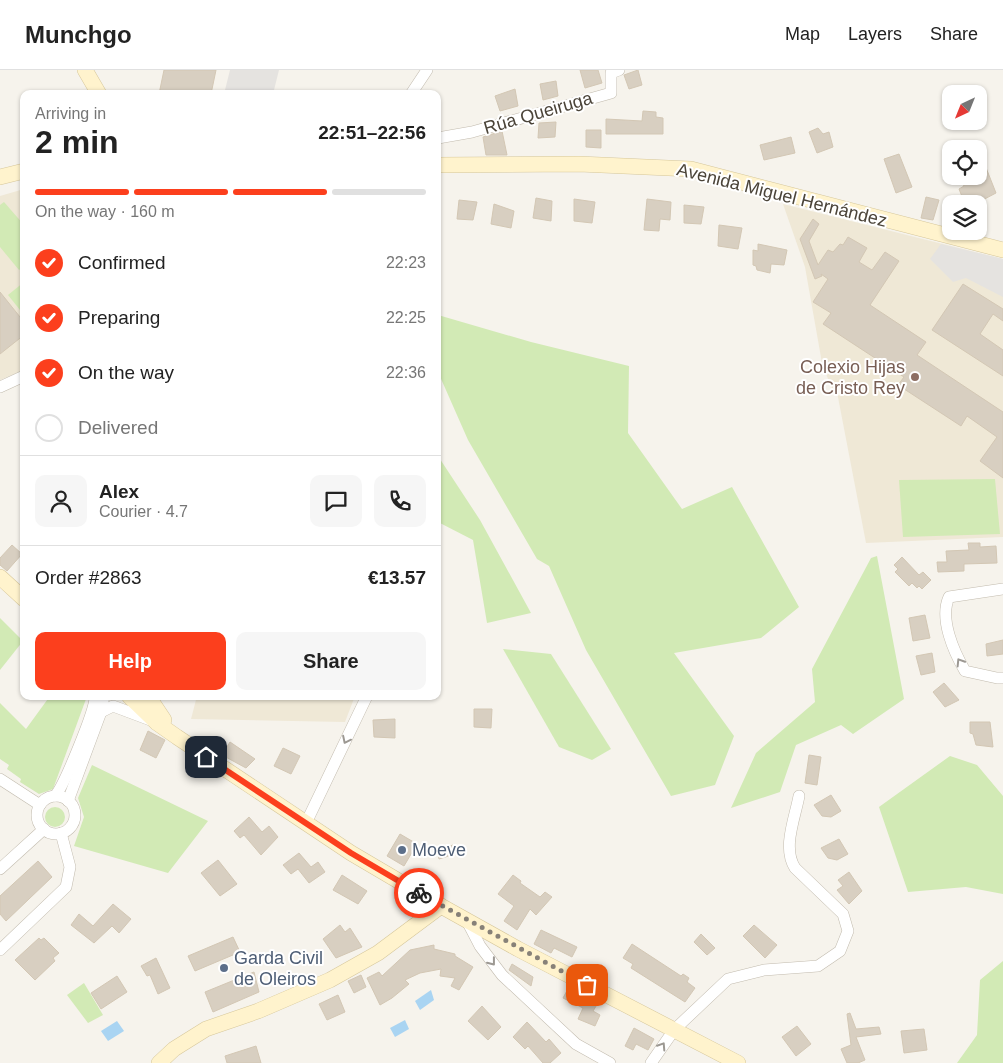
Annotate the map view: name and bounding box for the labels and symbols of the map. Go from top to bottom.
north arrow [942,85,988,130]
street label: Rúa Queiruga [481,88,596,138]
street label: Avenida Miguel Hernández [675,159,889,231]
place label: Colexio Hijas de Cristo Rey [796,357,905,398]
marker: Colexio Hijas de Cristo Rey [909,371,921,383]
one-way arrow [957,659,966,668]
one-way arrow [343,735,353,744]
pin [185,736,227,778]
place label: Moeve [412,840,466,860]
marker: Moeve [396,844,408,856]
courier [394,868,444,918]
place label: Garda Civil de Oleiros [234,948,323,989]
one-way arrow [486,956,495,966]
marker: Garda Civil de Oleiros [218,962,230,974]
pin [566,964,608,1006]
one-way arrow [656,1042,665,1052]

